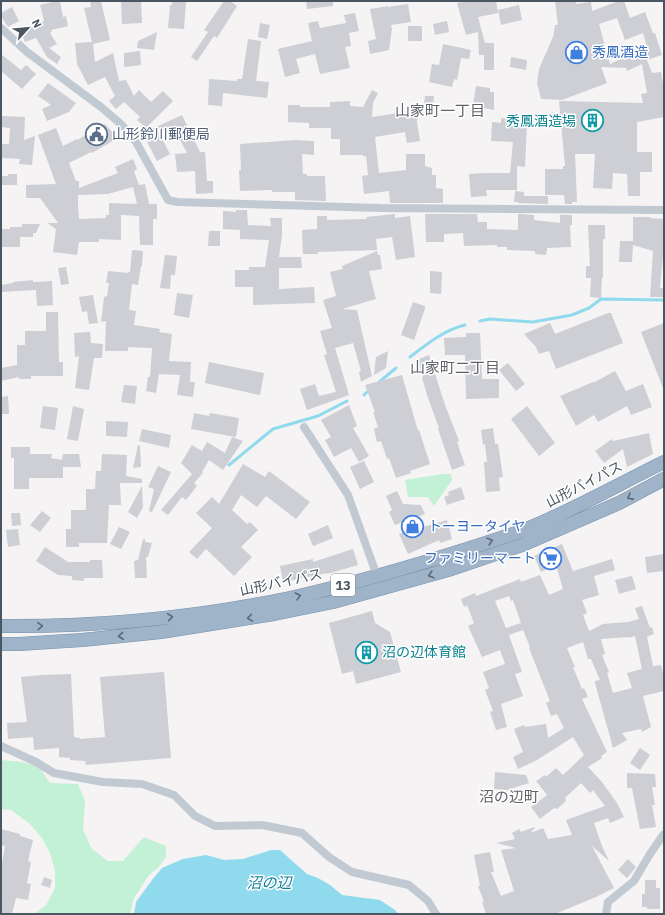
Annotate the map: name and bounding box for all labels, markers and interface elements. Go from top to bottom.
north arrow [8,8,48,48]
text: N [29,17,45,30]
shop icon: 秀鳳酒造 [564,39,590,65]
place label: 秀鳳酒造 [592,43,648,61]
district label: 山家町一丁目 [395,101,485,120]
building icon: 秀鳳酒造場 [579,108,605,134]
place label: 秀鳳酒造場 [506,112,576,130]
public building icon: 山形鈴川郵便局 [83,121,109,147]
place label: 山形鈴川郵便局 [112,125,210,143]
district label: 山家町二丁目 [410,358,500,377]
street label: 山形バイパス [543,457,625,511]
one-way arrow [626,493,634,500]
shop icon: トーヨータイヤ [400,513,426,539]
place label: トーヨータイヤ [428,517,526,535]
one-way arrow [486,537,493,546]
supermarket icon: ファミリーマート [538,545,564,571]
place label: ファミリーマート [424,549,536,567]
street label: 山形バイパス [238,564,324,600]
one-way arrow [427,570,434,579]
road number: 13 [331,574,355,596]
one-way arrow [294,592,301,601]
one-way arrow [167,613,173,622]
one-way arrow [247,613,253,622]
one-way arrow [37,622,43,631]
one-way arrow [118,631,124,640]
building icon: 沼の辺体育館 [353,639,379,665]
place label: 沼の辺体育館 [382,643,466,661]
district label: 沼の辺町 [479,787,539,806]
water label: 沼の辺 [246,873,293,892]

